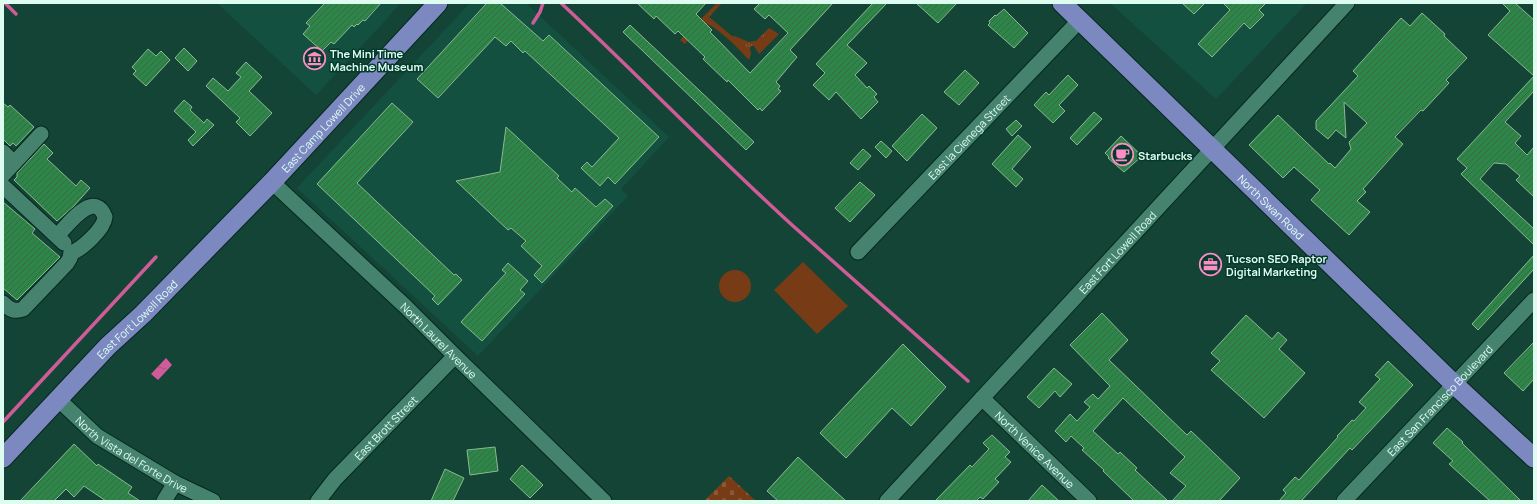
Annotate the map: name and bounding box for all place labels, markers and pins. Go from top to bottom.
museum icon: The Mini Time Machine Museum [301,46,327,72]
place label: The Mini Time Machine Museum [330,46,423,74]
cafe icon: Starbucks [1110,142,1136,168]
place label: Starbucks [1138,148,1193,163]
office icon: Tucson SEO Raptor Digital Marketing [1197,251,1223,277]
place label: Tucson SEO Raptor Digital Marketing [1226,251,1328,279]

